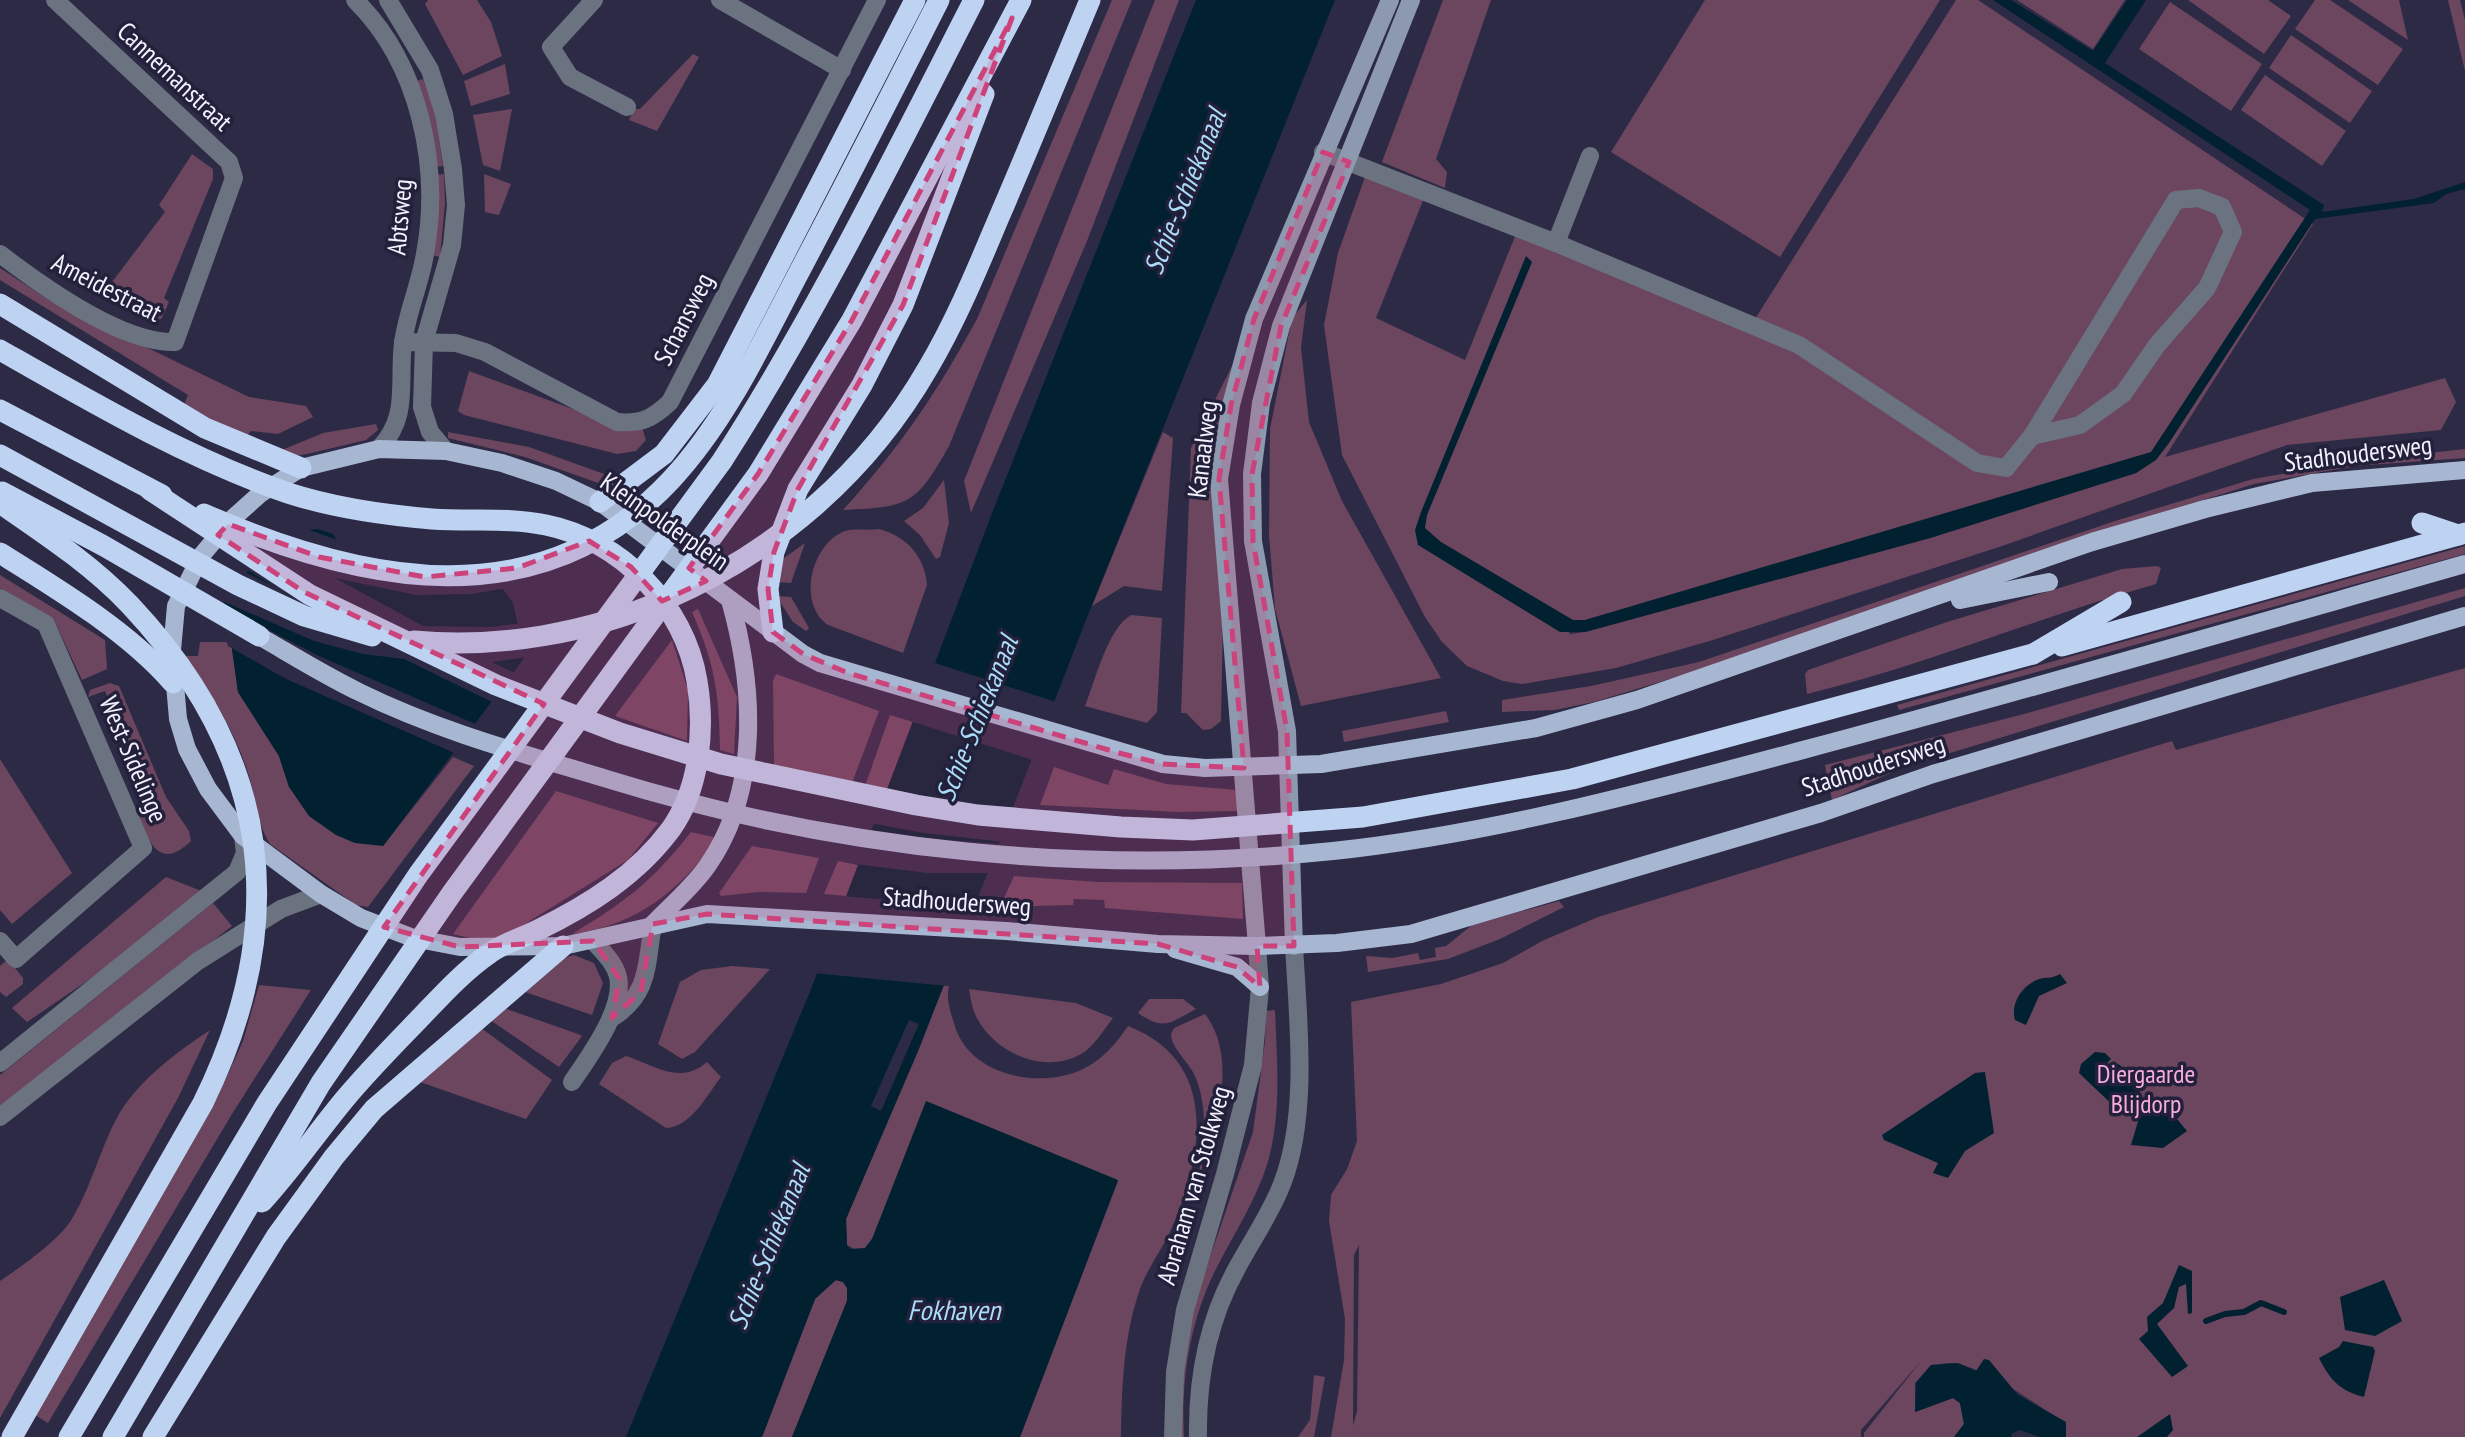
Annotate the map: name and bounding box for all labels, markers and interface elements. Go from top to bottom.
street label: Cannemanstraat [111,14,239,138]
water label: Schie-Schiekanaal [1134,101,1235,279]
street label: Abtsweg [379,178,419,256]
street label: Ameidestraat [47,245,167,329]
street label: Schansweg [646,267,720,371]
street label: Kanaalweg [1180,398,1224,500]
street label: Stadhoudersweg [2282,428,2434,478]
street label: Kleinpolderplein [594,465,736,577]
water label: Schie-Schiekanaal [926,628,1027,806]
street label: West-Sidelinge [93,691,175,827]
street label: Stadhoudersweg [1797,726,1949,804]
street label: Stadhoudersweg [882,879,1032,923]
park label: Diergaarde Blijdorp [2097,1057,2195,1120]
street label: Abraham van Stolkweg [1149,1082,1237,1288]
water label: Schie-Schiekanaal [718,1156,819,1334]
water label: Fokhaven [908,1291,1002,1328]

